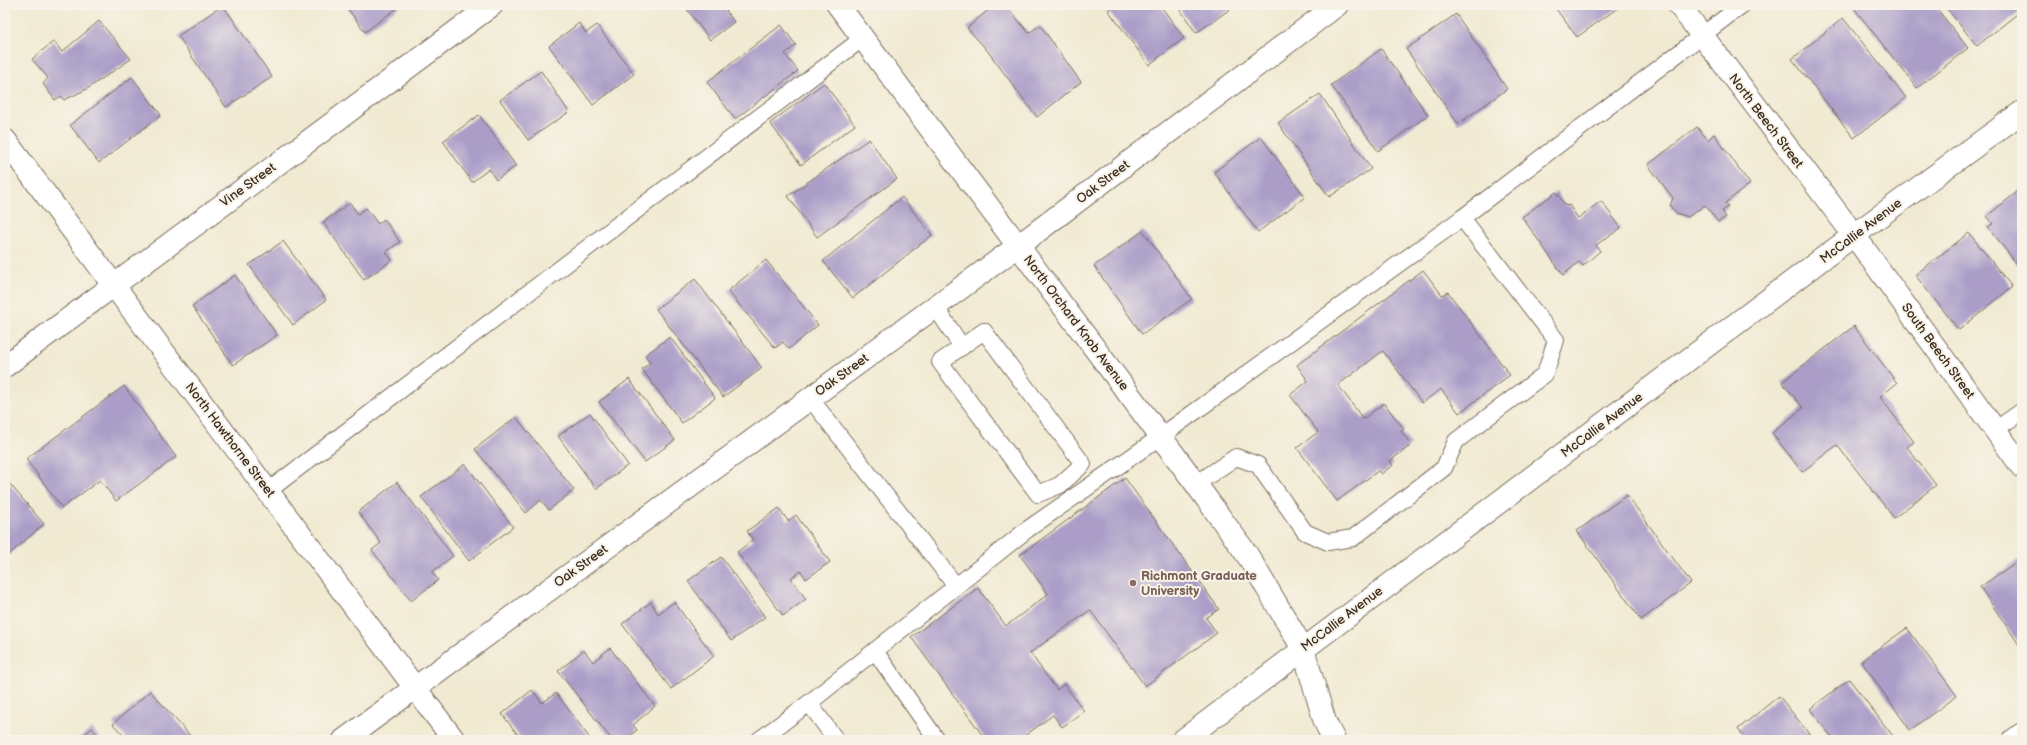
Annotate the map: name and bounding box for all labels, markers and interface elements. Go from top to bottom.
street label: North Beech Street [1725,71,1807,171]
street label: Oak Street [1073,157,1133,207]
street label: Vine Street [217,159,279,211]
street label: McCallie Avenue [1817,195,1905,267]
street label: North Orchard Knob Avenue [1020,252,1132,394]
street label: South Beech Street [1898,300,1978,402]
street label: Oak Street [812,350,872,400]
street label: North Hawthorne Street [182,379,278,501]
street label: McCallie Avenue [1558,389,1646,461]
street label: Oak Street [551,541,611,591]
place label: Richmont Graduate University [1141,568,1257,599]
marker: Richmont Graduate University [1128,578,1138,588]
street label: McCallie Avenue [1298,583,1386,655]

